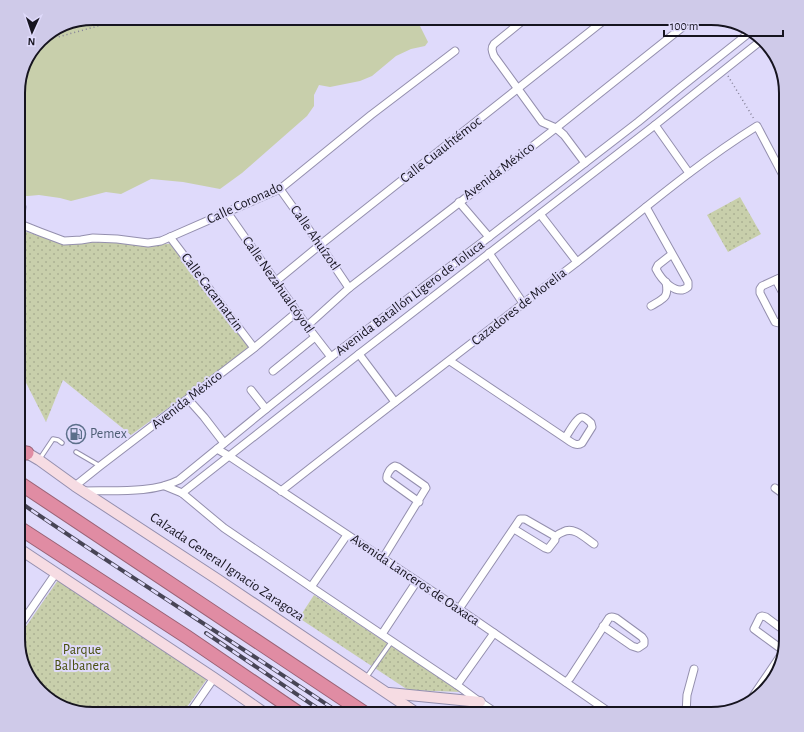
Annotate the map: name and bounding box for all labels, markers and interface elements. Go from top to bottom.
north arrow [12,12,52,52]
scale bar [664,12,783,38]
text: 100 m [670,20,698,32]
text: N [27,36,36,47]
street label: Calle Cuauhtémoc [398,114,485,186]
street label: Avenida México [461,140,537,202]
street label: Calle Coronado [205,179,285,227]
street label: Calle Ahuízotl [288,203,342,273]
street label: Calle Nezahualcóyotl [239,234,317,336]
street label: Avenida Batallón Ligero de Toluca [333,237,487,358]
street label: Calle Cacamatzin [178,251,246,333]
street label: Cazadores de Morelia [469,265,570,348]
street label: Avenida México [149,368,225,432]
fuel station icon: Pemex [65,423,87,445]
place label: Pemex [90,427,127,441]
street label: Calzada General Ignacio Zaragoza [147,510,307,624]
street label: Avenida Lanceros de Oaxaca [348,532,482,629]
park label: Parque Balbanera [54,643,110,673]

